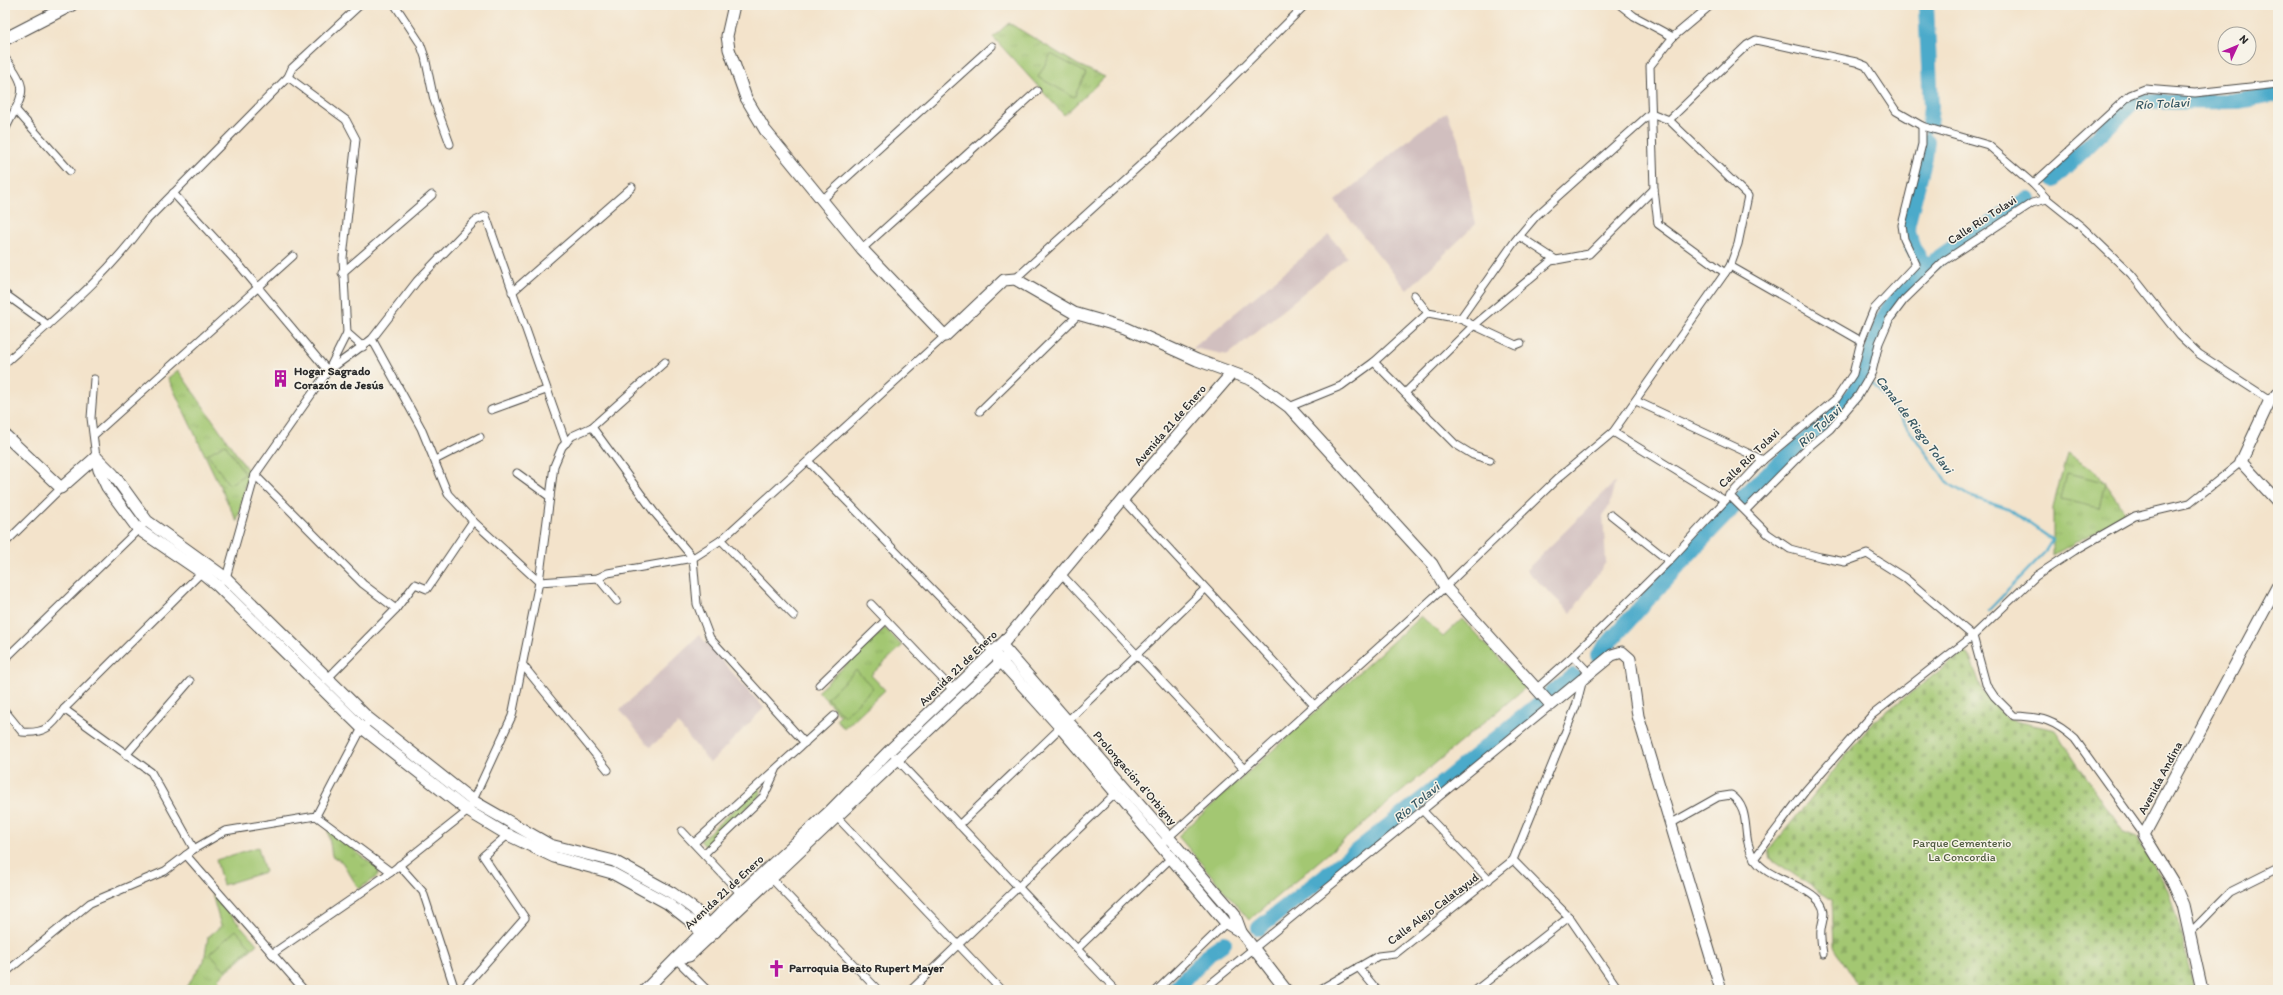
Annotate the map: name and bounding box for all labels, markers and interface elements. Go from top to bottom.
north arrow [2217,26,2257,66]
text: N [2237,32,2251,47]
water label: Río Tolavi [2134,94,2191,112]
street label: Calle Río Tolavi [1945,193,2019,247]
place label: Hogar Sagrado Corazón de Jesús [294,364,384,392]
building icon: Hogar Sagrado Corazón de Jesús [271,368,291,388]
water label: Canal de Riego Tolavi [1873,372,1957,478]
street label: Avenida 21 de Enero [1131,382,1209,468]
water label: Río Tolavi [1794,401,1846,450]
street label: Calle Río Tolavi [1716,425,1782,491]
street label: Avenida 21 de Enero [916,627,1000,709]
street label: Prolongación d'Orbigny [1090,728,1180,828]
street label: Avenida Andina [2135,739,2185,817]
water label: Río Tolavi [1390,778,1443,825]
park label: Parque Cementerio La Concordia [1913,836,2011,864]
street label: Avenida 21 de Enero [682,852,766,932]
street label: Calle Alejo Calatayud [1385,870,1482,948]
church icon: Parroquia Beato Rupert Mayer [766,958,786,978]
place label: Parroquia Beato Rupert Mayer [789,961,944,976]

